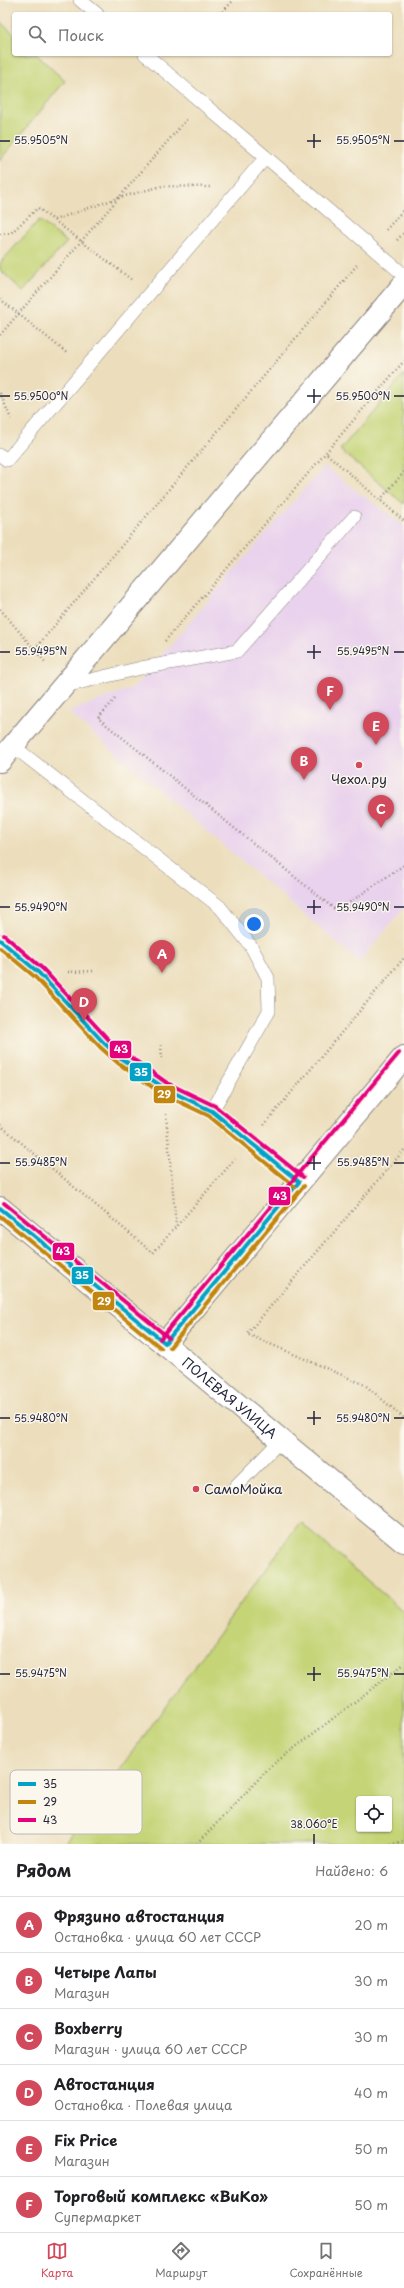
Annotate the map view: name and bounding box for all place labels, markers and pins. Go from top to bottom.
pin: F [317,677,343,710]
pin: E [363,712,389,745]
pin: B [291,747,317,780]
marker: Чехол.ру [354,760,364,770]
place label: Чехол.ру [331,769,387,788]
pin: C [368,795,394,828]
pin: A [149,940,175,973]
pin: D [71,988,97,1021]
place label: СамоМойка [204,1479,283,1498]
marker: СамоМойка [191,1484,201,1494]

